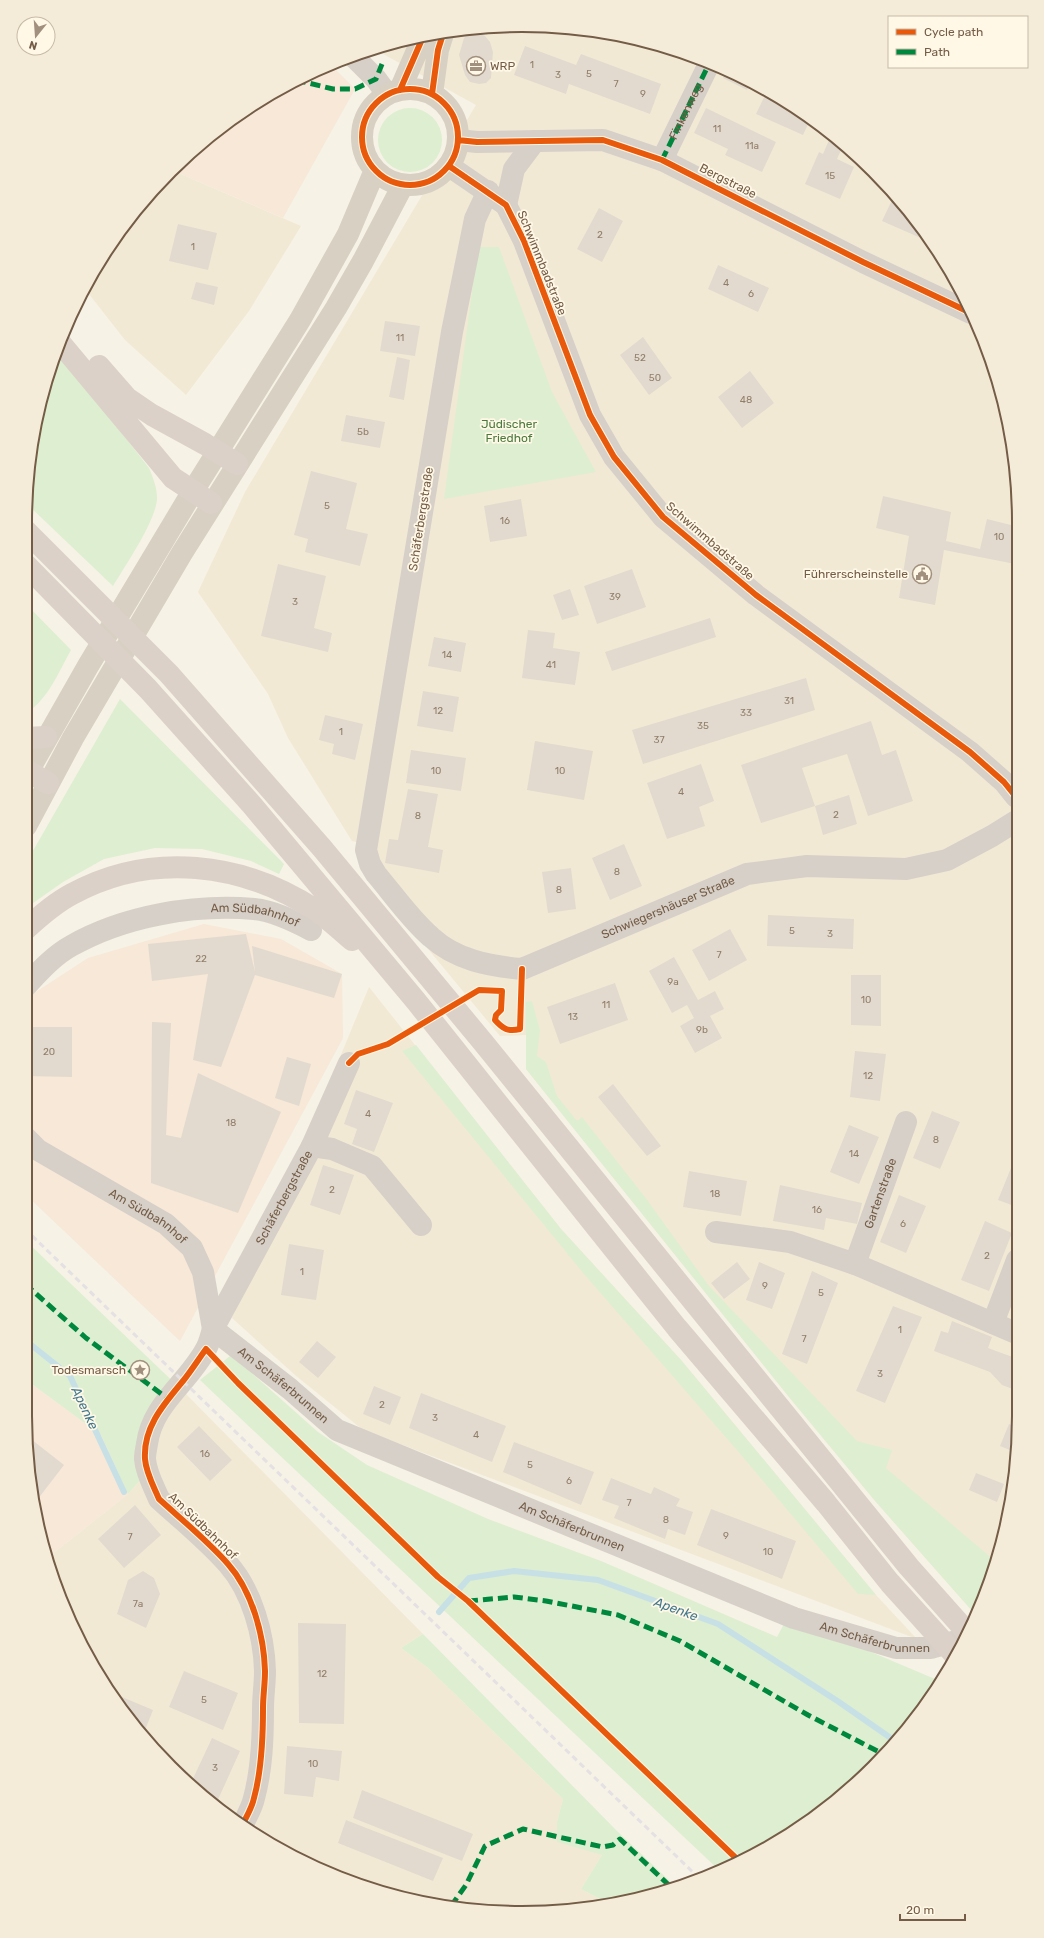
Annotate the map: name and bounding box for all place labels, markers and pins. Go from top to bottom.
office icon: WRP [465,55,487,77]
place label: WRP [490,59,515,73]
public building icon: Führerscheinstelle [911,563,933,585]
place label: Führerscheinstelle [804,567,908,581]
place icon: Todesmarsch [129,1359,151,1381]
place label: Todesmarsch [51,1363,126,1377]

